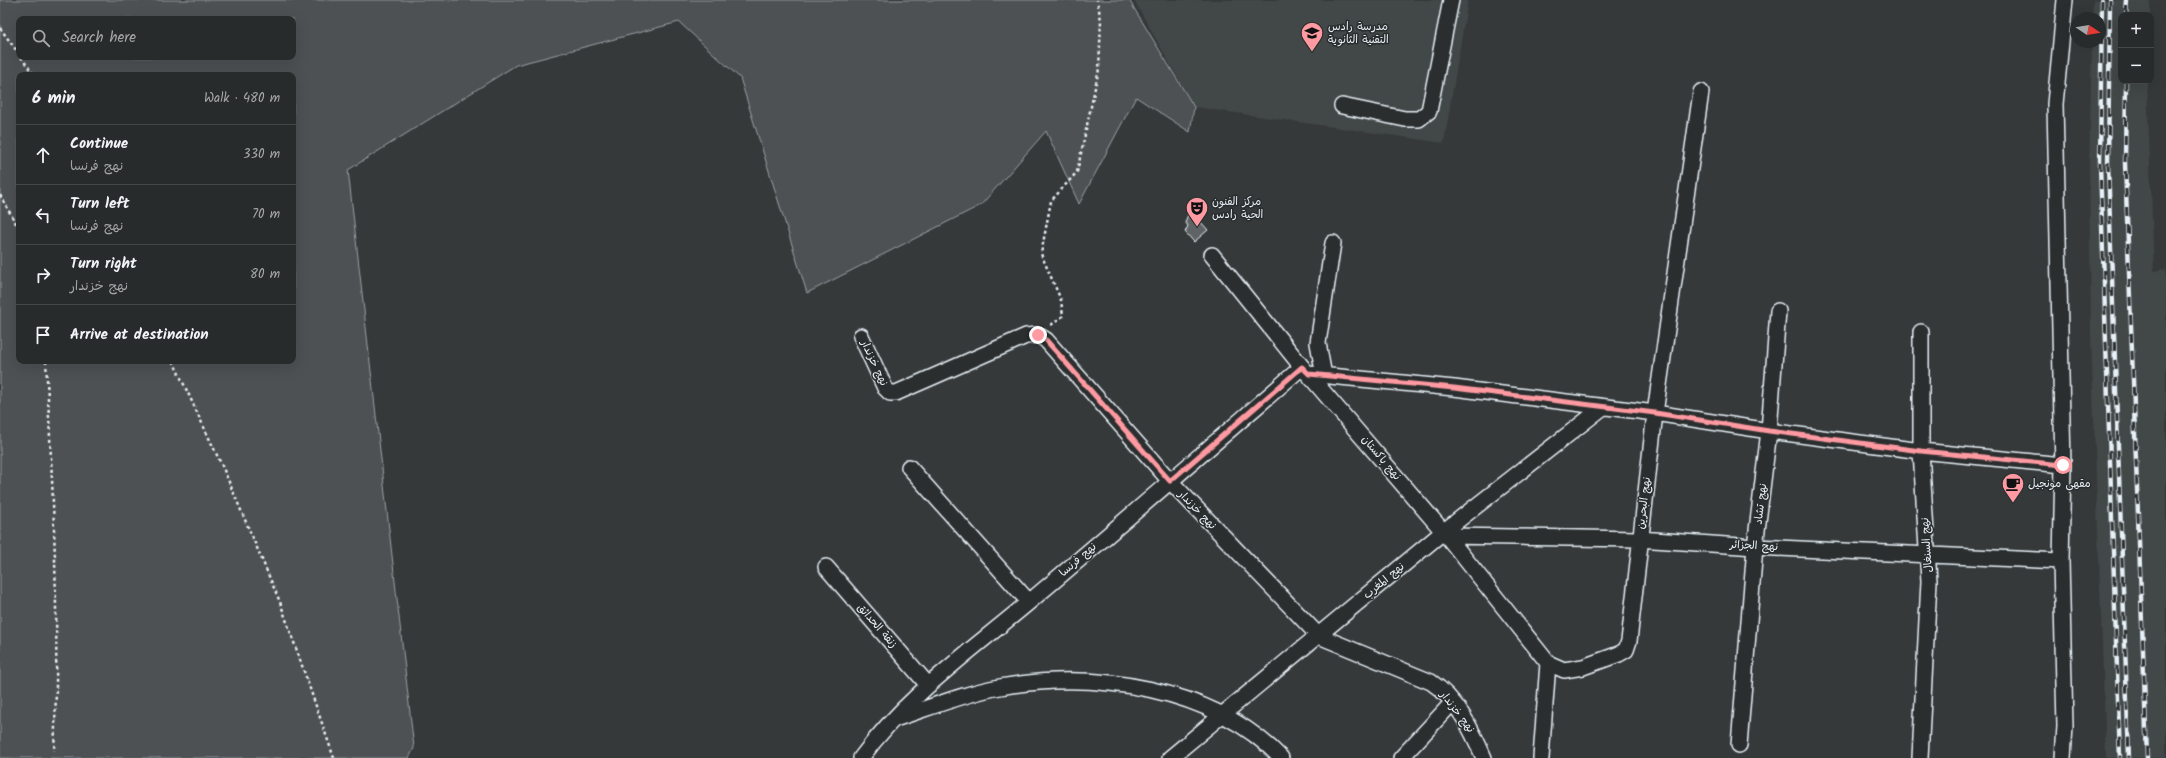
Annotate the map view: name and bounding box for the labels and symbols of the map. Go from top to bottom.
north arrow [2070,12,2106,48]
place label: مدرسة رادس التقنية الثانوية [1328,18,1389,49]
school or university icon: مدرسة رادس التقنية الثانوية [1299,20,1325,53]
place label: مركز الفنون الحية رادس [1212,193,1263,224]
theatre icon: مركز الفنون الحية رادس [1184,195,1210,228]
route end [1029,326,1047,344]
street label: نهج خزندار [855,336,893,389]
street label: نهج باكستان [1357,432,1405,484]
route start [2054,456,2072,474]
cafe icon: مقهى مونجيل [2000,471,2026,504]
place label: مقهى مونجيل [2028,475,2091,493]
street label: نهج البحرين [1632,476,1656,530]
street label: نهج تشاد [1750,482,1772,526]
street label: نهج خزندار [1173,485,1221,534]
street label: نهج السنغال [1916,517,1938,573]
street label: نهج الجزائر [1728,536,1779,556]
street label: نهج فرنسا [1055,538,1101,582]
street label: نهج المغرب [1359,558,1409,604]
street label: زنقة الحدائق [852,600,902,652]
street label: نهج خزندار [1434,686,1479,737]

